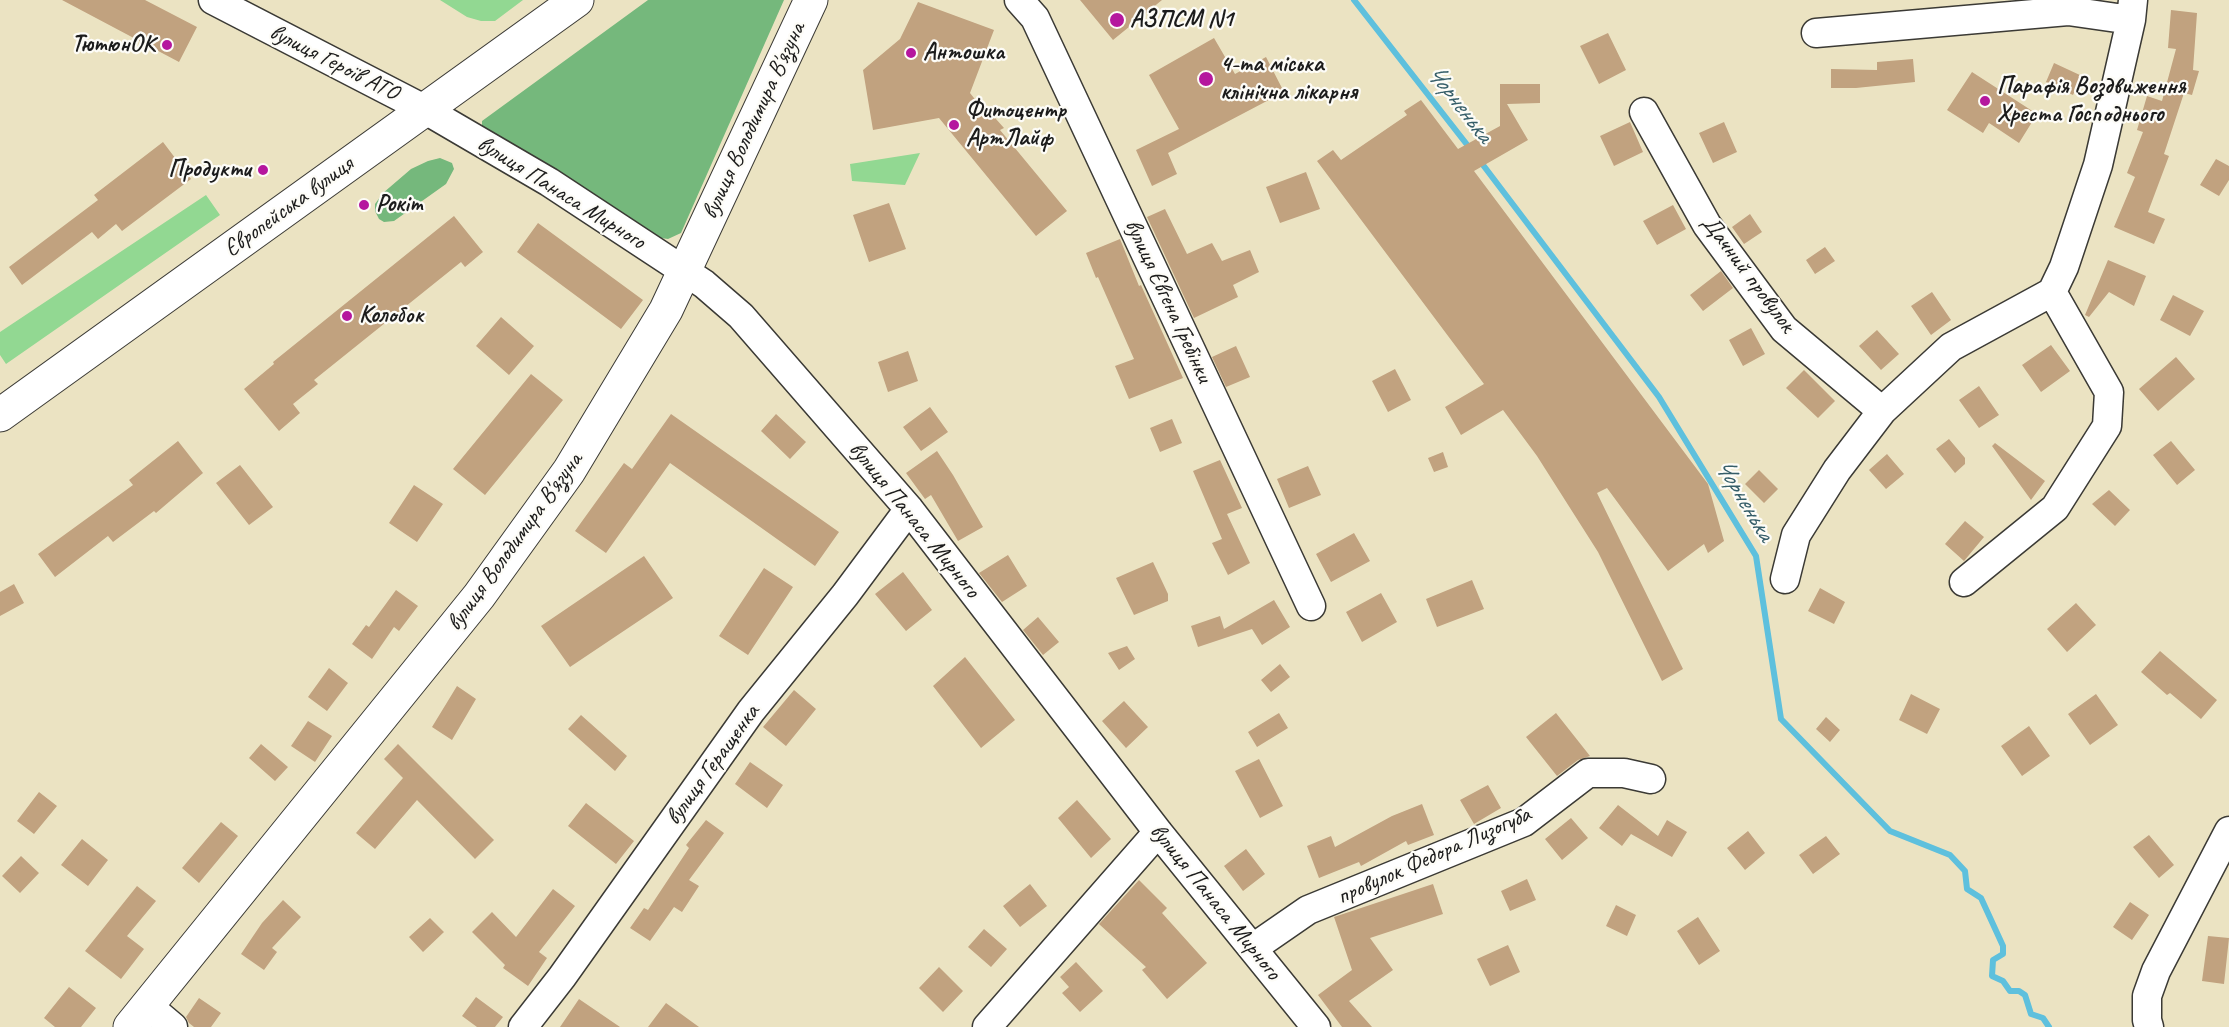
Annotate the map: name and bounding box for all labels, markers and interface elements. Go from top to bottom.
place label: АЗПСМ N1 [1130,6,1233,34]
marker: АЗПСМ N1 [1108,11,1126,29]
street label: вулиця Героїв АТО [265,18,403,108]
street label: вулиця Володимира В'язуна [696,18,812,224]
place label: ТютюнОК [71,31,155,59]
marker: ТютюнОК [160,38,174,52]
place label: Антошка [923,39,1004,67]
marker: Антошка [904,46,918,60]
place label: 4-та міська клінічна лікарня [1220,51,1357,107]
water label: Чорненька [1419,59,1499,149]
marker: 4-та міська клінічна лікарня [1197,70,1215,88]
place label: Парафія Воздвиження Хреста Господнього [1997,73,2186,129]
marker: Парафія Воздвиження Хреста Господнього [1978,94,1992,108]
place label: Фитоцентр АртЛайф [966,97,1066,153]
marker: Фитоцентр АртЛайф [947,118,961,132]
street label: вулиця Панаса Мирного [472,130,650,256]
street label: Європейська вулиця [219,150,359,264]
place label: Продукти [168,156,251,184]
marker: Продукти [256,163,270,177]
place label: Рокіт [376,191,422,219]
marker: Рокіт [357,198,371,212]
street label: Дачний провулок [1695,210,1801,338]
street label: вулиця Євгена Гребінки [1118,215,1218,387]
place label: Колобок [359,302,424,330]
marker: Колобок [340,309,354,323]
street label: вулиця Панаса Мирного [842,436,986,604]
street label: вулиця Володимира В'язуна [441,447,589,637]
water label: Чорненька [1707,453,1781,547]
street label: вулиця Геращенка [660,699,766,831]
street label: провулок Федора Лизогуба [1333,800,1535,912]
street label: вулиця Панаса Мирного [1143,818,1287,986]

